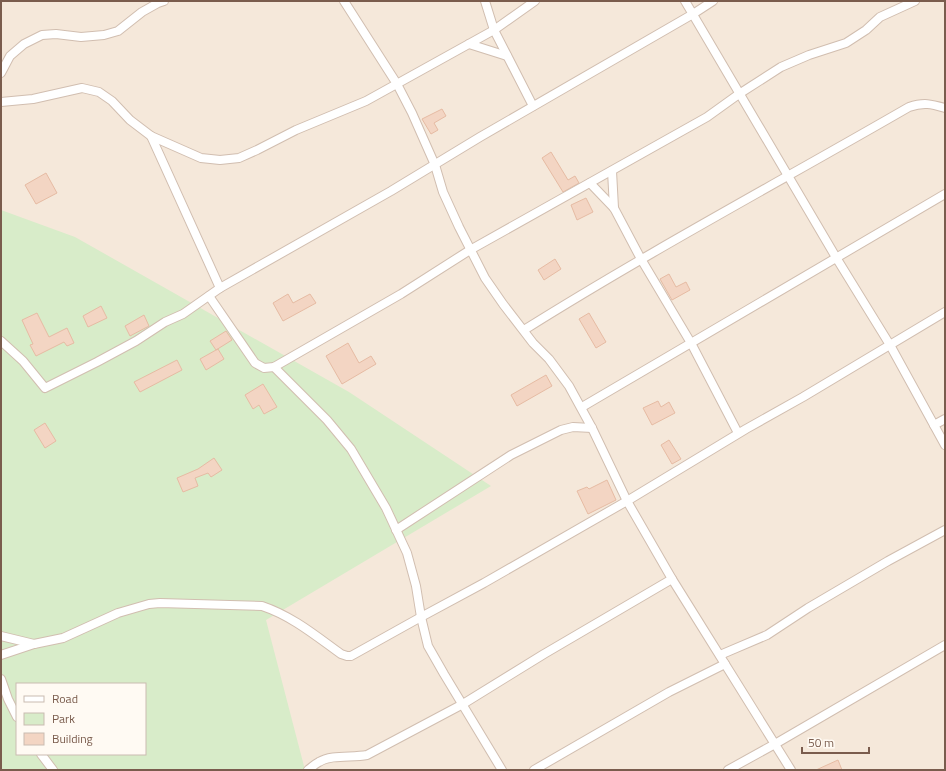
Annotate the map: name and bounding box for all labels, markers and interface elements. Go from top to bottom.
legend [16,683,146,755]
text: Road [52,689,78,708]
text: Park [52,709,75,728]
text: Building [52,729,93,748]
scale bar [802,729,869,755]
text: 50 m [808,733,834,752]

